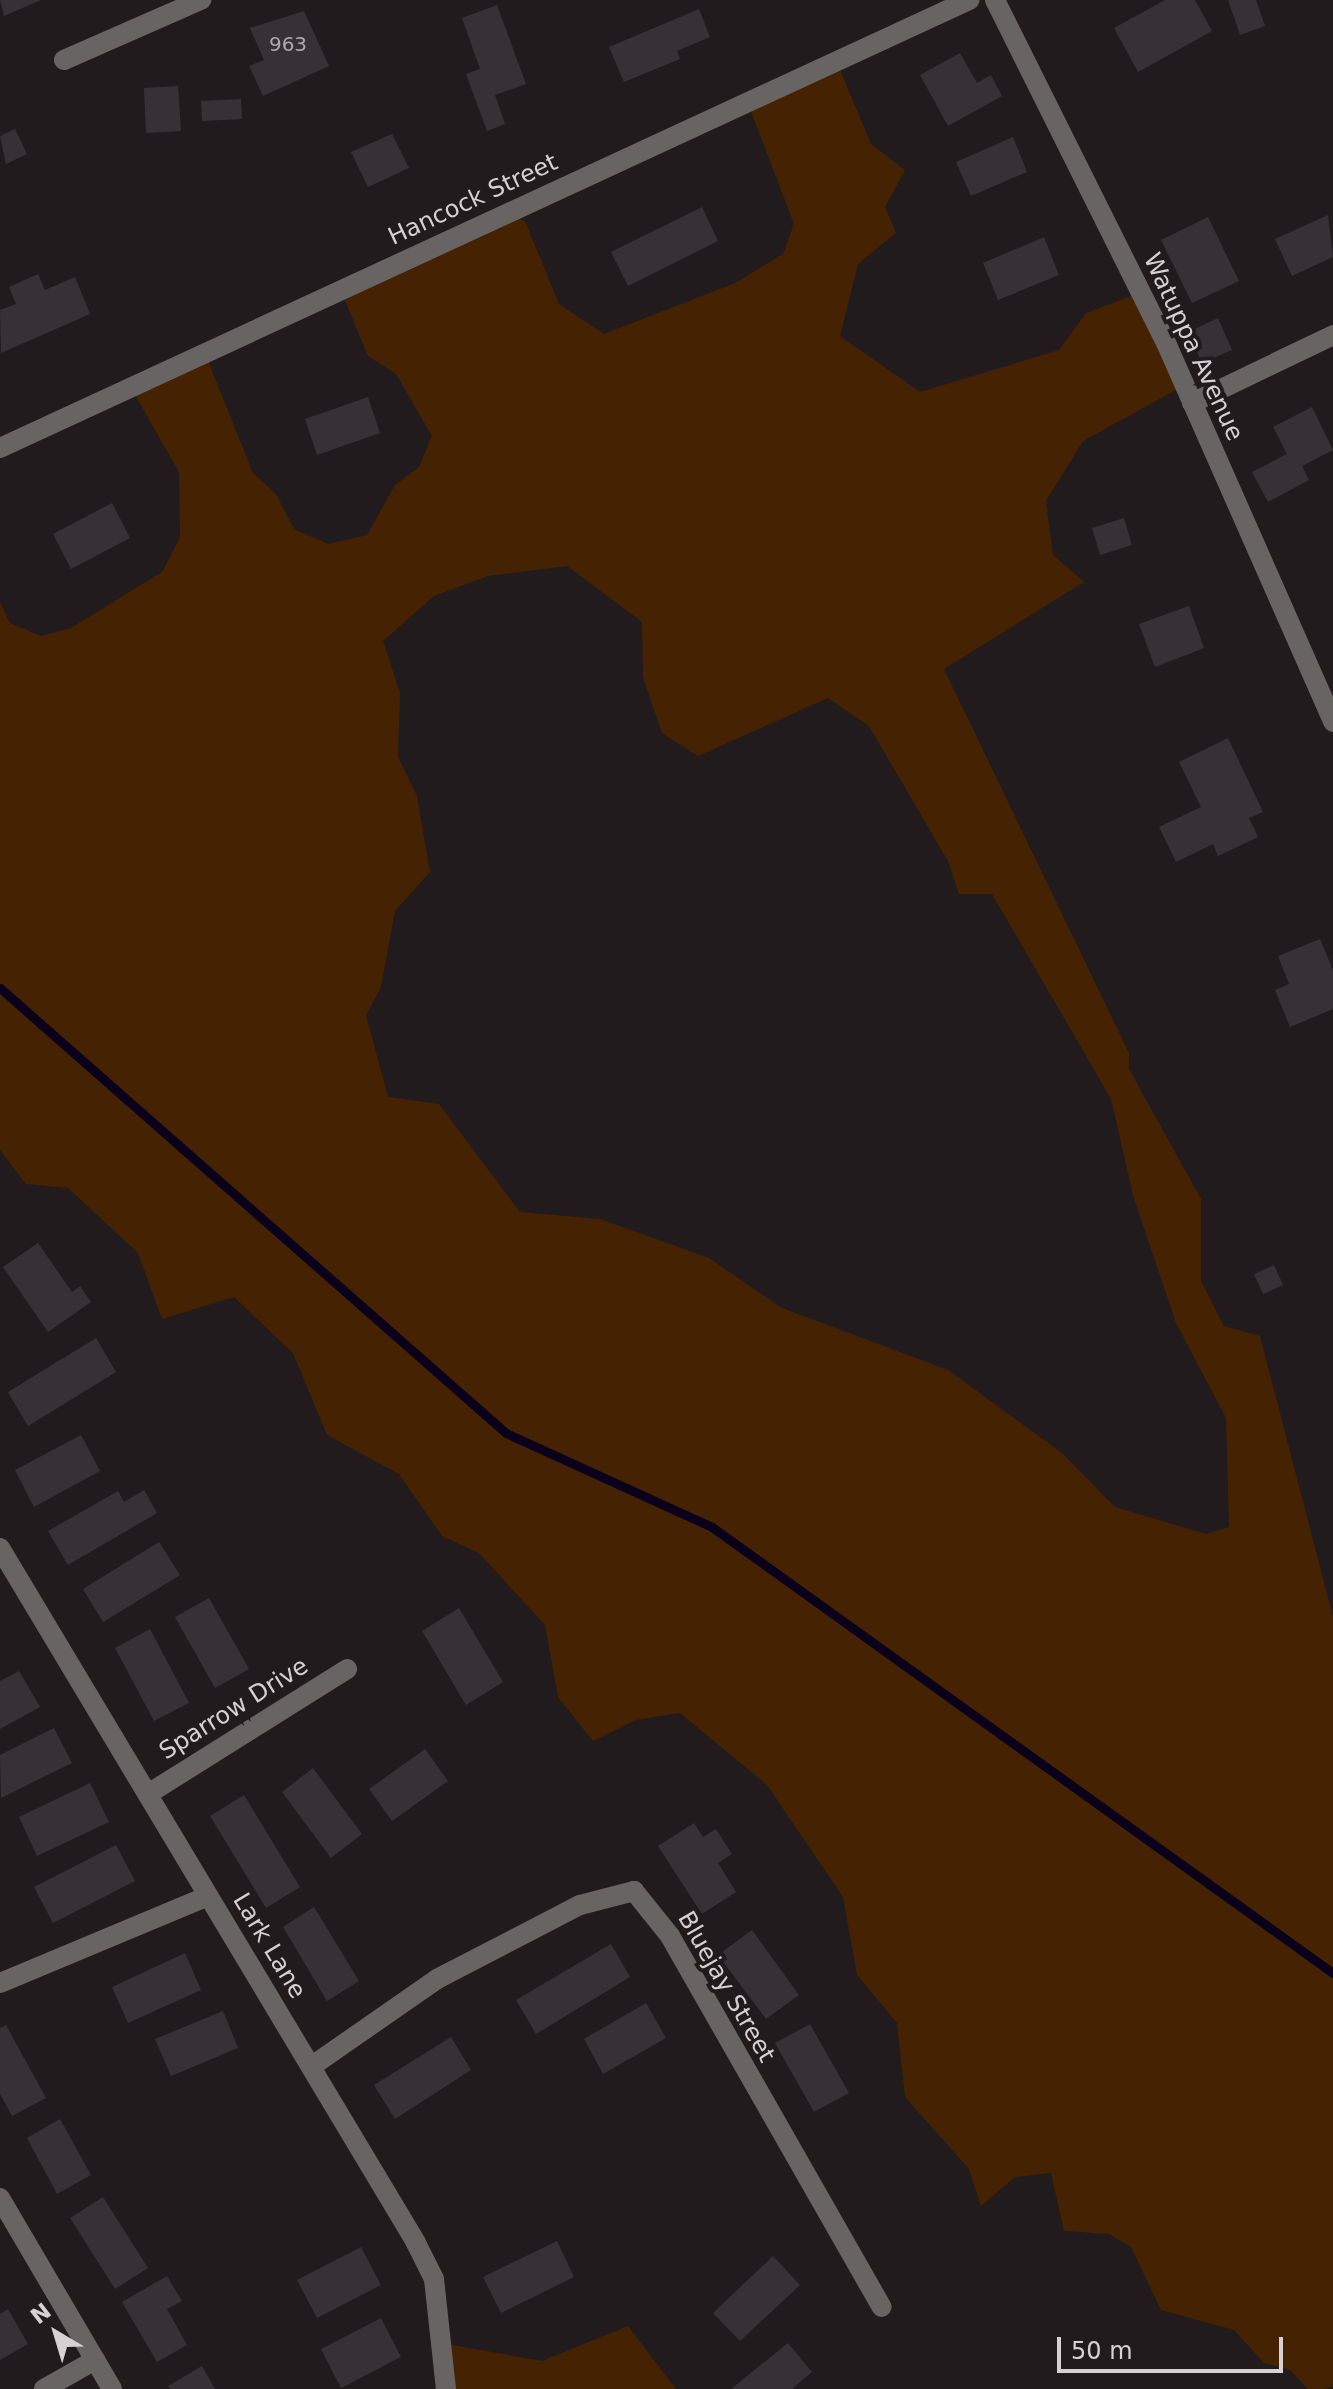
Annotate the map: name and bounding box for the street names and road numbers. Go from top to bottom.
street label: Hancock Street [384,148,562,252]
street label: Watuppa Avenue [1137,249,1249,445]
street label: Sparrow Drive [154,1652,314,1766]
street label: Lark Lane [226,1888,312,2004]
street label: Bluejay Street [671,1907,781,2067]

